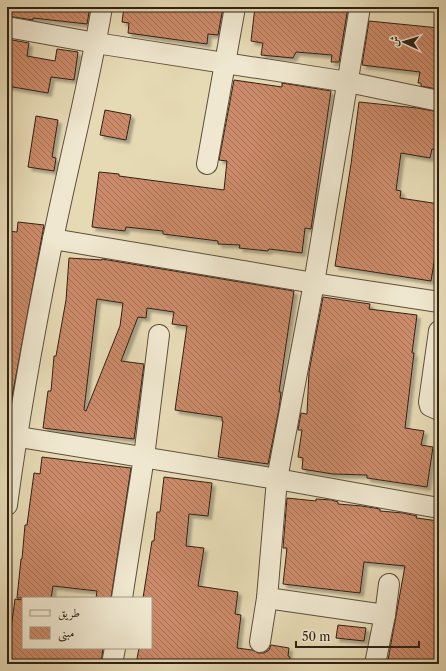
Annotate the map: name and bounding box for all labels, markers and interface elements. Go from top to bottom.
north arrow [384,22,424,62]
text: ش [387,35,401,47]
legend [22,597,152,649]
text: طريق [58,605,80,621]
scale bar [296,623,419,649]
text: مبنى [58,625,74,642]
text: 50 m [302,629,331,644]

